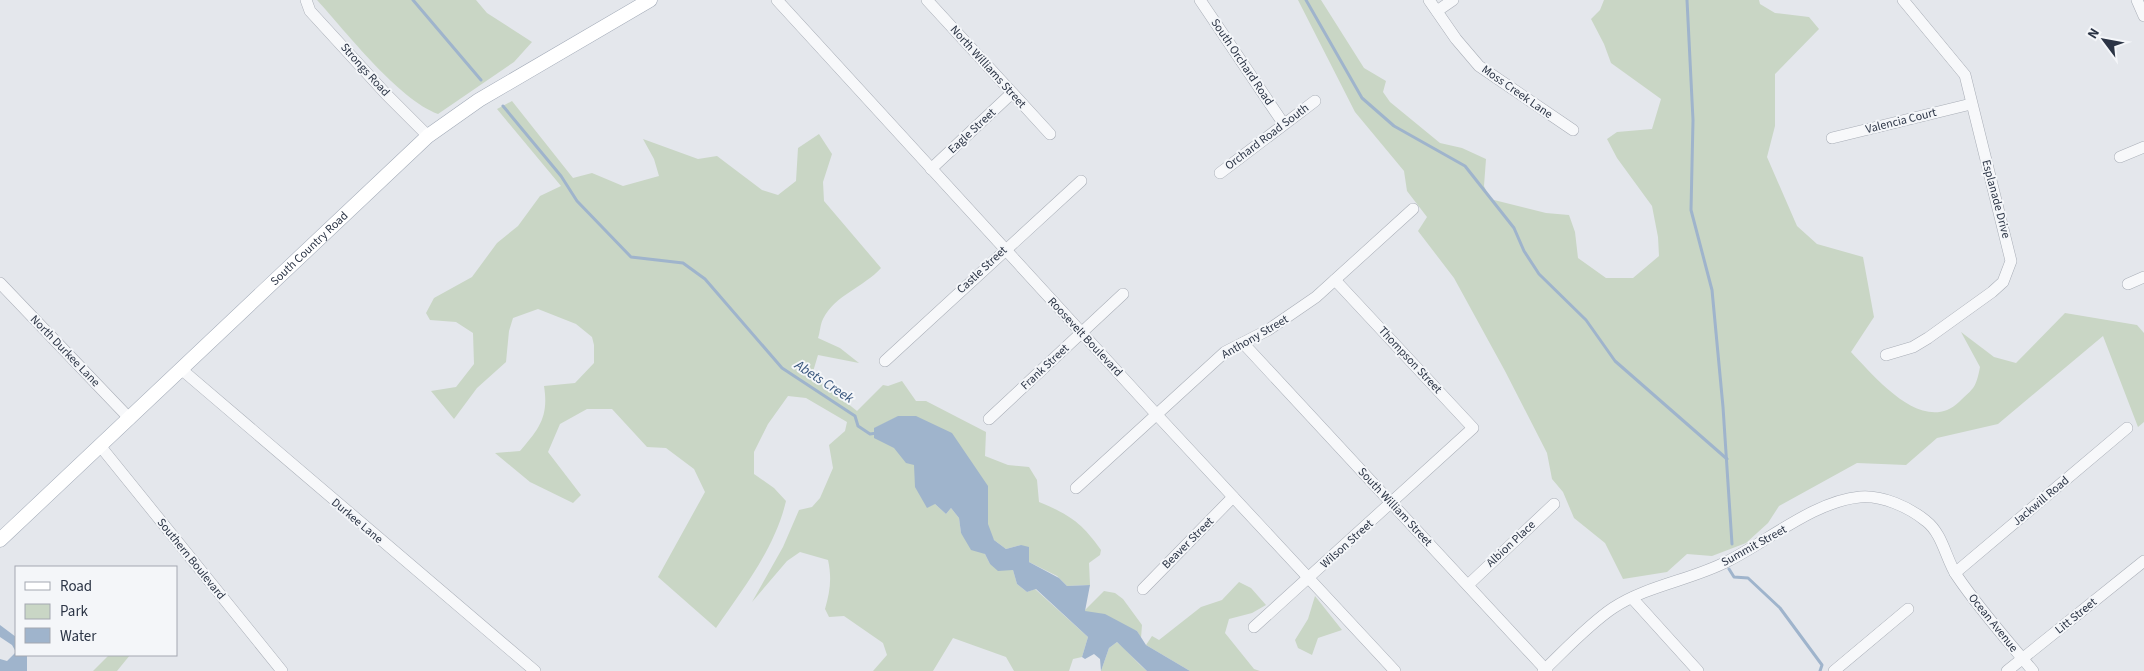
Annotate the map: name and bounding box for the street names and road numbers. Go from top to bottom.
street label: South Orchard Road [1207,15,1277,109]
street label: North Williams Street [946,22,1030,112]
street label: Strongs Road [336,40,394,100]
street label: Moss Creek Lane [1478,61,1556,123]
street label: Orchard Road South [1221,100,1313,174]
street label: Eagle Street [944,104,1000,158]
street label: Valencia Court [1864,104,1938,138]
street label: Esplanade Drive [1977,158,2015,240]
street label: South Country Road [266,207,352,289]
street label: Castle Street [953,242,1011,298]
street label: Roosevelt Boulevard [1044,294,1126,380]
street label: North Durkee Lane [26,311,104,391]
street label: Anthony Street [1218,311,1292,363]
street label: Thompson Street [1374,323,1446,397]
street label: Frank Street [1017,340,1073,394]
street label: South William Street [1354,464,1436,550]
street label: Jackwill Road [2009,472,2073,530]
street label: Durkee Lane [328,494,386,548]
street label: Beaver Street [1158,513,1218,573]
street label: Southern Boulevard [153,515,229,603]
street label: Wilson Street [1317,516,1377,572]
street label: Albion Place [1483,517,1539,571]
street label: Summit Street [1718,521,1790,571]
street label: Ocean Avenue [1964,590,2022,656]
street label: Litt Street [2052,594,2100,638]

